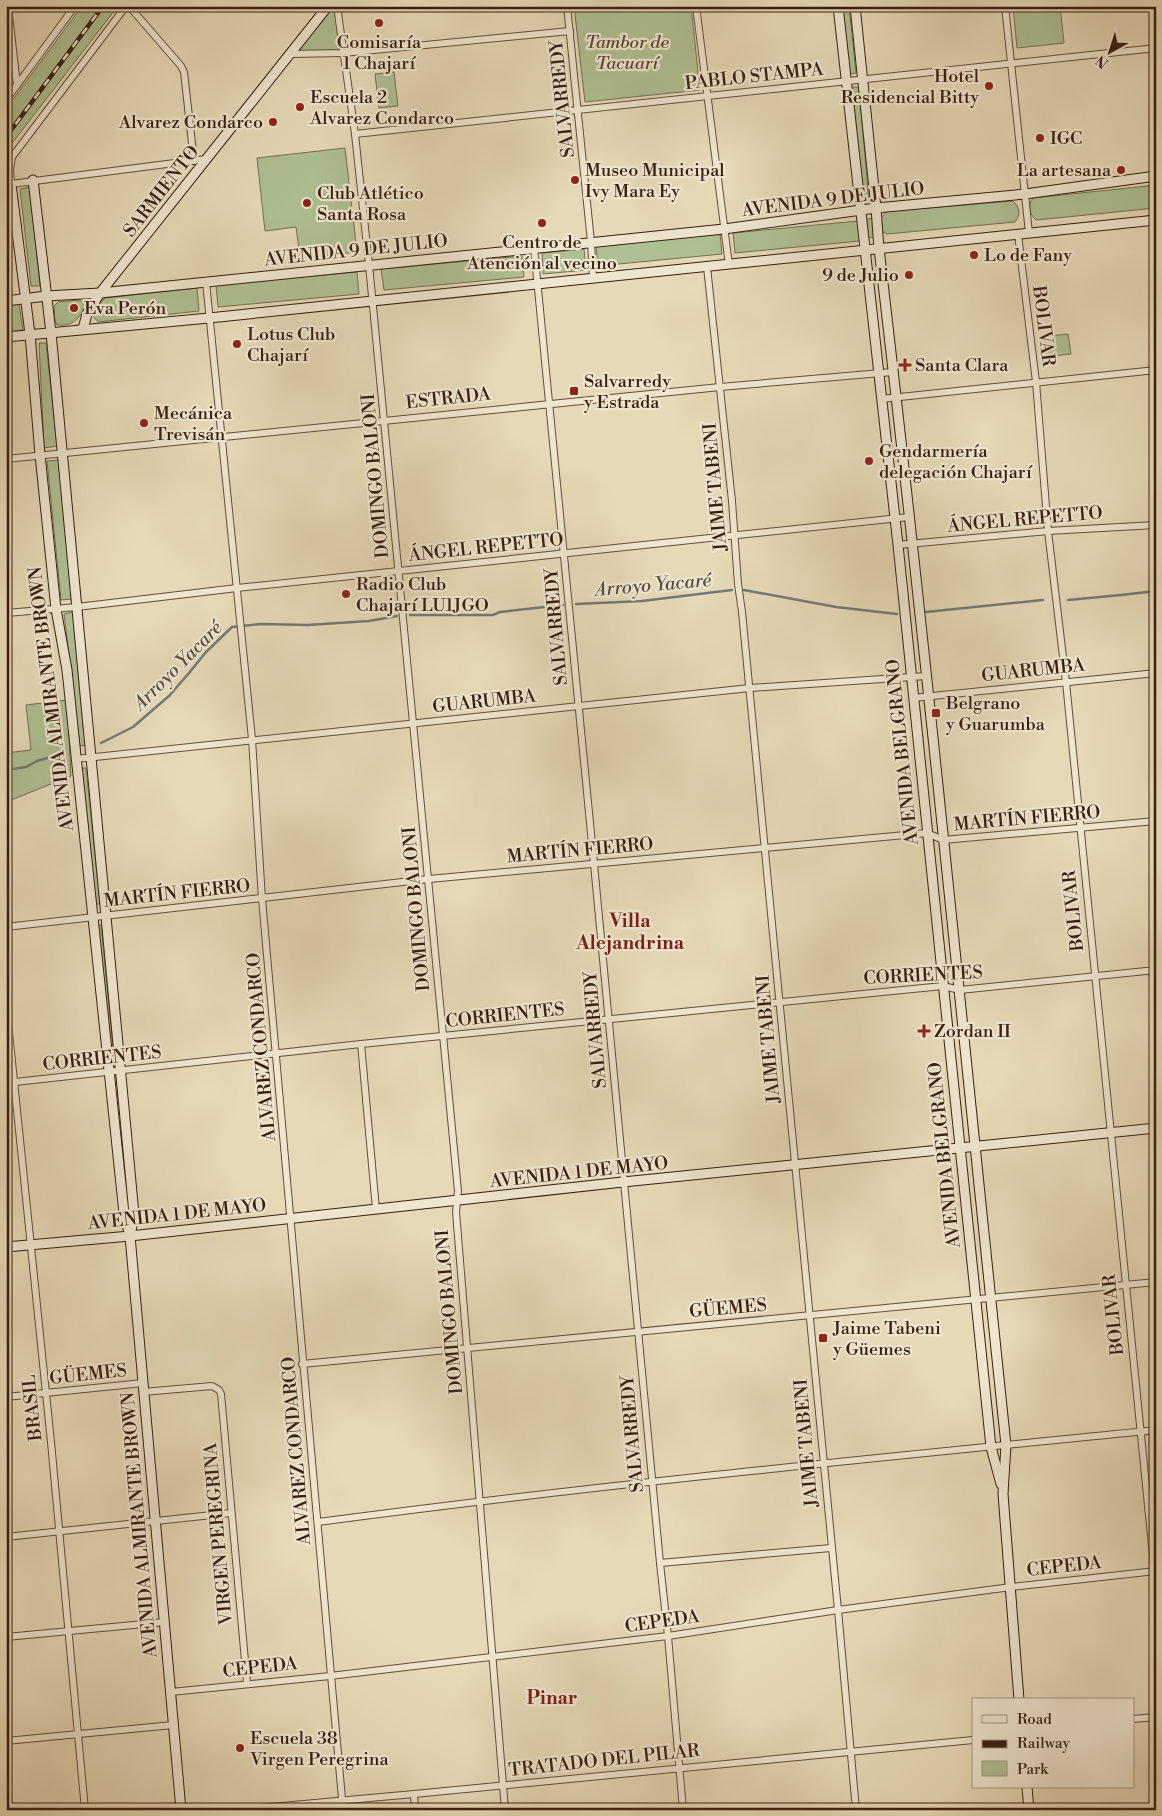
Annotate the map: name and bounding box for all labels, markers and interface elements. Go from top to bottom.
marker: Comisaría 1 Chajarí [373,17,385,29]
north arrow [1084,28,1134,78]
place label: Comisaría 1 Chajarí [337,31,422,75]
park label: Tambor de Tacuarí [585,31,669,75]
street label: SALVARREDY [545,38,580,159]
text: N [1092,51,1112,72]
street label: PABLO STAMPA [684,58,825,95]
place label: Hotel Residencial Bitty [841,65,980,109]
marker: Hotel Residencial Bitty [983,80,995,92]
place label: Escuela 2 Alvarez Condarco [309,86,454,130]
marker: Escuela 2 Alvarez Condarco [294,101,306,113]
place label: Alvarez Condarco [118,111,263,134]
marker: Alvarez Condarco [267,116,279,128]
place label: IGC [1050,127,1082,150]
marker: IGC [1034,132,1046,144]
street label: SARMIENTO [118,141,204,242]
place label: Museo Municipal Ivy Mara Ey [585,159,725,203]
place label: La artesana [1017,159,1112,182]
marker: La artesana [1115,164,1127,176]
marker: Museo Municipal Ivy Mara Ey [569,174,581,186]
street label: AVENIDA 9 DE JULIO [739,177,926,222]
place label: Club Atlético Santa Rosa [317,182,424,226]
marker: Club Atlético Santa Rosa [301,197,313,209]
marker: Centro de Atención al vecino [536,217,548,229]
street label: AVENIDA 9 DE JULIO [262,229,449,272]
place label: Centro de Atención al vecino [466,231,617,275]
place label: Lo de Fany [984,244,1072,267]
marker: Lo de Fany [968,249,980,261]
place label: 9 de Julio [822,264,899,287]
marker: 9 de Julio [903,269,915,281]
street label: BOLIVAR [1027,284,1060,368]
place label: Eva Perón [84,297,166,320]
marker: Eva Perón [68,302,80,314]
place label: Lotus Club Chajarí [247,323,335,367]
marker: Lotus Club Chajarí [231,338,243,350]
place label: Santa Clara [915,354,1009,377]
marker: Santa Clara [899,359,911,371]
place label: Salvarredy y Estrada [583,370,671,414]
street label: ESTRADA [404,383,492,414]
marker: Salvarredy y Estrada [568,385,580,397]
street label: DOMINGO BALONI [357,392,394,559]
place label: Mecánica Trevisán [154,402,233,446]
marker: Mecánica Trevisán [138,417,150,429]
street label: JAIME TABENI [698,422,733,553]
place label: Gendarmería delegación Chajarí [879,440,1033,484]
marker: Gendarmería delegación Chajarí [863,455,875,467]
street label: ÁNGEL REPETTO [946,501,1104,538]
street label: ÁNGEL REPETTO [406,528,565,567]
street label: AVENIDA ALMIRANTE BROWN [24,565,79,834]
street label: SALVARREDY [540,566,573,687]
water label: Arroyo Yacaré [592,568,713,602]
place label: Radio Club Chajarí LU1JGO [356,573,489,617]
marker: Radio Club Chajarí LU1JGO [340,588,352,600]
water label: Arroyo Yacaré [127,615,228,717]
street label: GUARUMBA [980,654,1087,687]
street label: AVENIDA BELGRANO [881,658,924,847]
street label: GUARUMBA [431,685,538,718]
place label: Belgrano y Guarumba [945,692,1046,736]
marker: Belgrano y Guarumba [930,707,942,719]
street label: MARTÍN FIERRO [953,801,1101,836]
street label: DOMINGO BALONI [398,825,435,992]
street label: MARTÍN FIERRO [506,833,654,868]
street label: BOLIVAR [1058,869,1089,953]
street label: MARTÍN FIERRO [103,874,251,913]
district label: Villa Alejandrina [575,909,685,955]
street label: ALVAREZ CONDARCO [242,952,281,1143]
street label: CORRIENTES [863,961,983,990]
street label: SALVARREDY [579,969,612,1090]
street label: JAIME TABENI [751,974,786,1105]
street label: CORRIENTES [444,998,566,1033]
place label: Zordan II [934,1020,1011,1043]
marker: Zordan II [918,1025,930,1037]
street label: CORRIENTES [41,1041,163,1076]
street label: AVENIDA BELGRANO [923,1061,966,1250]
street label: AVENIDA 1 DE MAYO [488,1152,669,1193]
street label: AVENIDA 1 DE MAYO [86,1194,267,1235]
street label: DOMINGO BALONI [431,1228,468,1395]
street label: BOLIVAR [1098,1273,1129,1357]
street label: GÜEMES [688,1294,768,1323]
place label: Jaime Tabeni y Güemes [832,1317,941,1361]
marker: Jaime Tabeni y Güemes [817,1332,829,1344]
street label: ALVAREZ CONDARCO [277,1356,316,1547]
street label: GÜEMES [48,1359,128,1390]
street label: SALVARREDY [616,1373,649,1494]
street label: BRASIL [18,1374,48,1443]
street label: JAIME TABENI [789,1378,824,1509]
street label: AVENIDA ALMIRANTE BROWN [116,1391,163,1660]
street label: VIRGEN PEREGRINA [199,1441,238,1627]
street label: CEPEDA [1026,1551,1103,1582]
street label: CEPEDA [623,1605,701,1638]
street label: CEPEDA [222,1652,299,1683]
district label: Pinar [527,1686,578,1710]
legend [972,1698,1134,1788]
text: Road [1017,1710,1052,1729]
place label: Escuela 38 Virgen Peregrina [249,1727,390,1771]
text: Railway [1017,1734,1071,1753]
street label: TRATADO DEL PILAR [508,1739,701,1782]
marker: Escuela 38 Virgen Peregrina [234,1742,246,1754]
text: Park [1017,1760,1049,1779]

